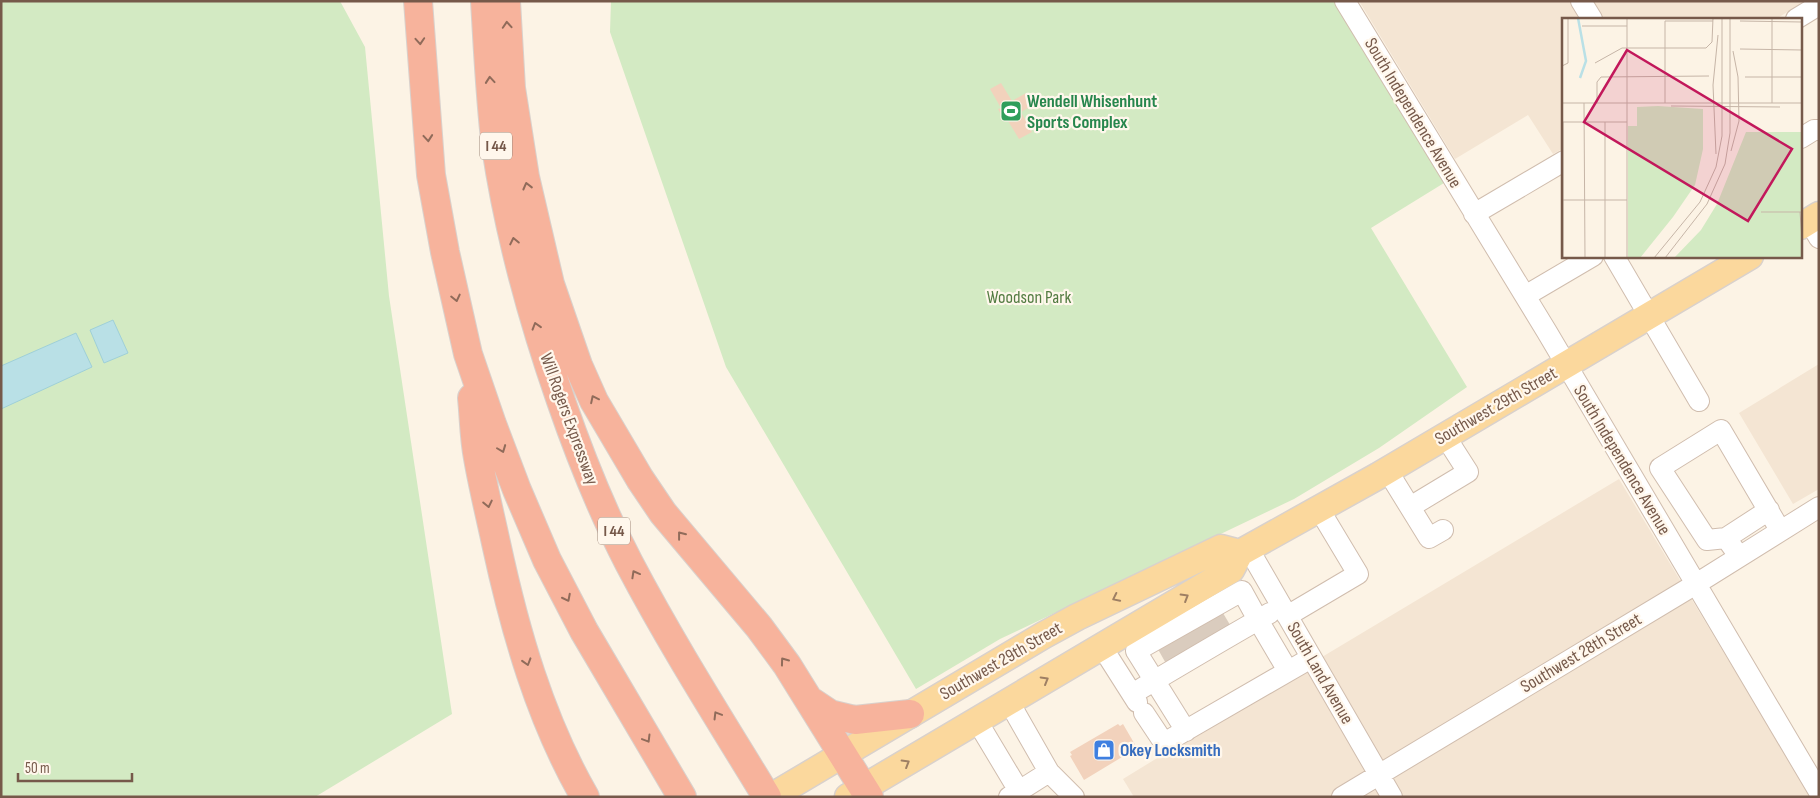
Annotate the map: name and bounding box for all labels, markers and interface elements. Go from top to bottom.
inset map [1562,18,1802,258]
one-way arrow [502,20,513,28]
street label: South Independence Avenue [1360,34,1466,192]
one-way arrow [415,38,426,46]
one-way arrow [485,76,496,84]
place label: Wendell Whisenhunt Sports Complex [1027,91,1157,133]
sports icon: Wendell Whisenhunt Sports Complex [999,99,1023,123]
road number: I 44 [480,132,512,160]
one-way arrow [422,134,433,142]
one-way arrow [522,181,533,190]
one-way arrow [509,236,520,245]
park label: Woodson Park [987,287,1071,308]
one-way arrow [450,293,461,302]
one-way arrow [532,323,542,331]
street label: Will Rogers Expressway [535,350,603,488]
street label: Southwest 29th Street [1431,362,1561,449]
street label: South Independence Avenue [1569,381,1675,539]
one-way arrow [589,395,600,404]
one-way arrow [496,445,506,453]
one-way arrow [482,500,493,509]
road number: I 44 [598,518,630,544]
one-way arrow [679,532,687,541]
one-way arrow [631,571,641,580]
one-way arrow [1112,592,1121,602]
one-way arrow [561,593,571,602]
one-way arrow [1180,594,1189,604]
street label: Southwest 28th Street [1517,608,1646,697]
street label: Southwest 29th Street [936,617,1066,704]
street label: South Land Avenue [1282,618,1358,728]
one-way arrow [521,657,531,665]
one-way arrow [781,657,790,667]
one-way arrow [1040,676,1049,686]
one-way arrow [713,711,723,720]
one-way arrow [641,734,651,743]
shop icon: Okey Locksmith [1092,738,1116,762]
place label: Okey Locksmith [1120,740,1221,761]
scale bar [18,750,131,782]
text: 50 m [25,759,50,778]
one-way arrow [900,760,909,770]

